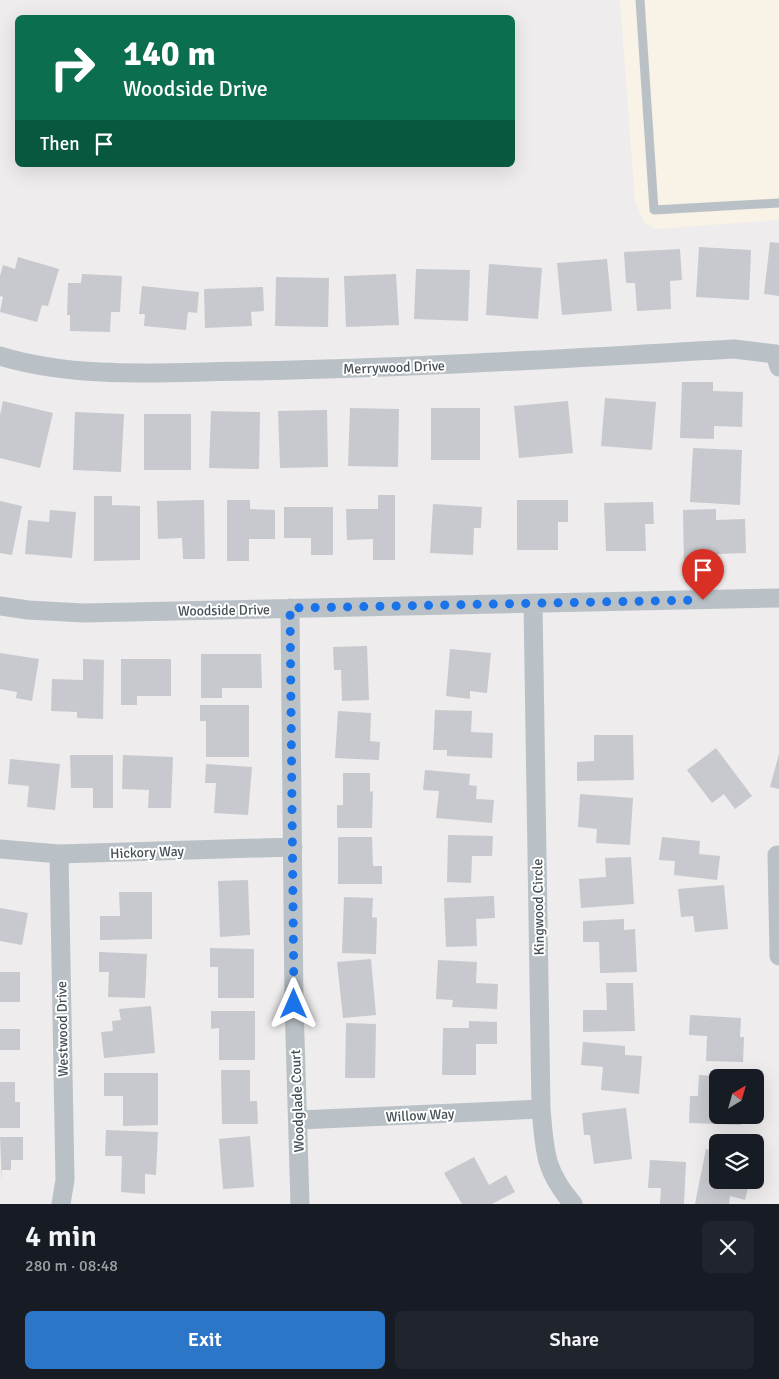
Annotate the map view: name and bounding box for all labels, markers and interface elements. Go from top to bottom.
text: 140 m [123,32,216,75]
icon: right [40,35,105,100]
text: Woodside Drive [123,75,268,102]
icon: arrive [90,130,118,158]
text: Then [40,132,80,156]
street label: Merrywood Drive [343,357,445,378]
pin [682,549,724,600]
icon: arrive [689,556,717,584]
street label: Woodside Drive [178,601,270,620]
street label: Hickory Way [110,843,185,862]
street label: Kingwood Circle [529,858,548,956]
position arrow [267,977,319,1029]
street label: Westwood Drive [53,981,72,1077]
street label: Woodglade Court [287,1049,308,1153]
north arrow [709,1069,764,1124]
map controls [709,1069,764,1189]
street label: Willow Way [385,1105,455,1126]
button: layers [709,1134,764,1189]
text: 4 min [25,1218,97,1255]
button: close [702,1221,754,1273]
text: 280 m · 08:48 [25,1256,118,1276]
button: Exit [25,1311,385,1369]
button: Share [395,1311,754,1369]

